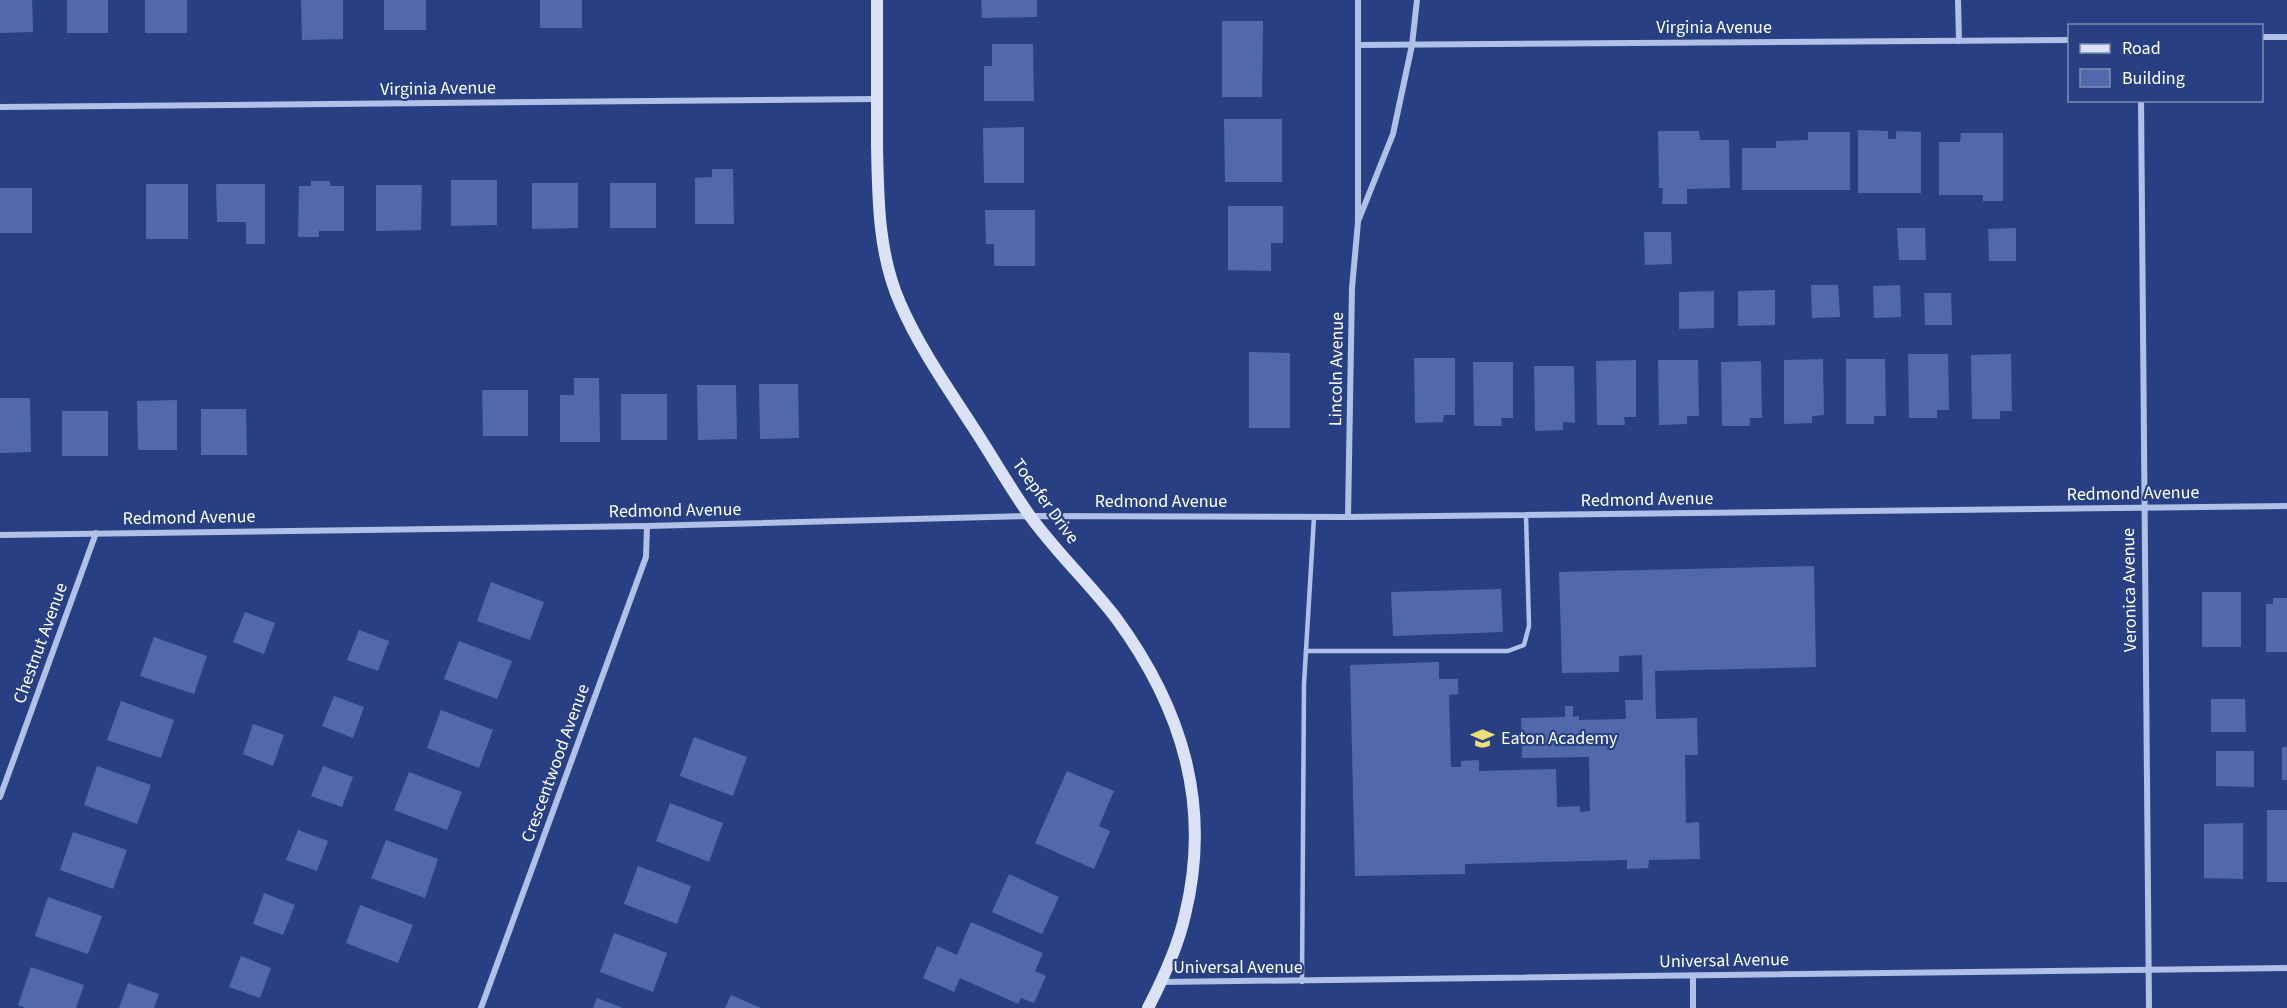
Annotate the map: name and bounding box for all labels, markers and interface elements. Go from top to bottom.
street label: Virginia Avenue [1656,15,1772,40]
legend [2068,24,2263,102]
text: Road [2122,36,2161,61]
text: Building [2122,66,2185,91]
street label: Virginia Avenue [380,75,496,102]
street label: Lincoln Avenue [1323,312,1350,426]
street label: Toepfer Drive [1006,454,1085,549]
street label: Redmond Avenue [2067,480,2200,507]
street label: Redmond Avenue [1581,486,1714,513]
street label: Redmond Avenue [1095,489,1227,514]
street label: Redmond Avenue [609,497,742,524]
street label: Redmond Avenue [123,504,256,531]
street label: Veronica Avenue [2116,528,2143,652]
street label: Chestnut Avenue [7,579,74,707]
street label: Crescentwood Avenue [515,680,596,846]
school or university icon: Eaton Academy [1470,725,1496,751]
place label: Eaton Academy [1501,726,1618,751]
street label: Universal Avenue [1659,947,1789,974]
street label: Universal Avenue [1173,955,1303,980]

